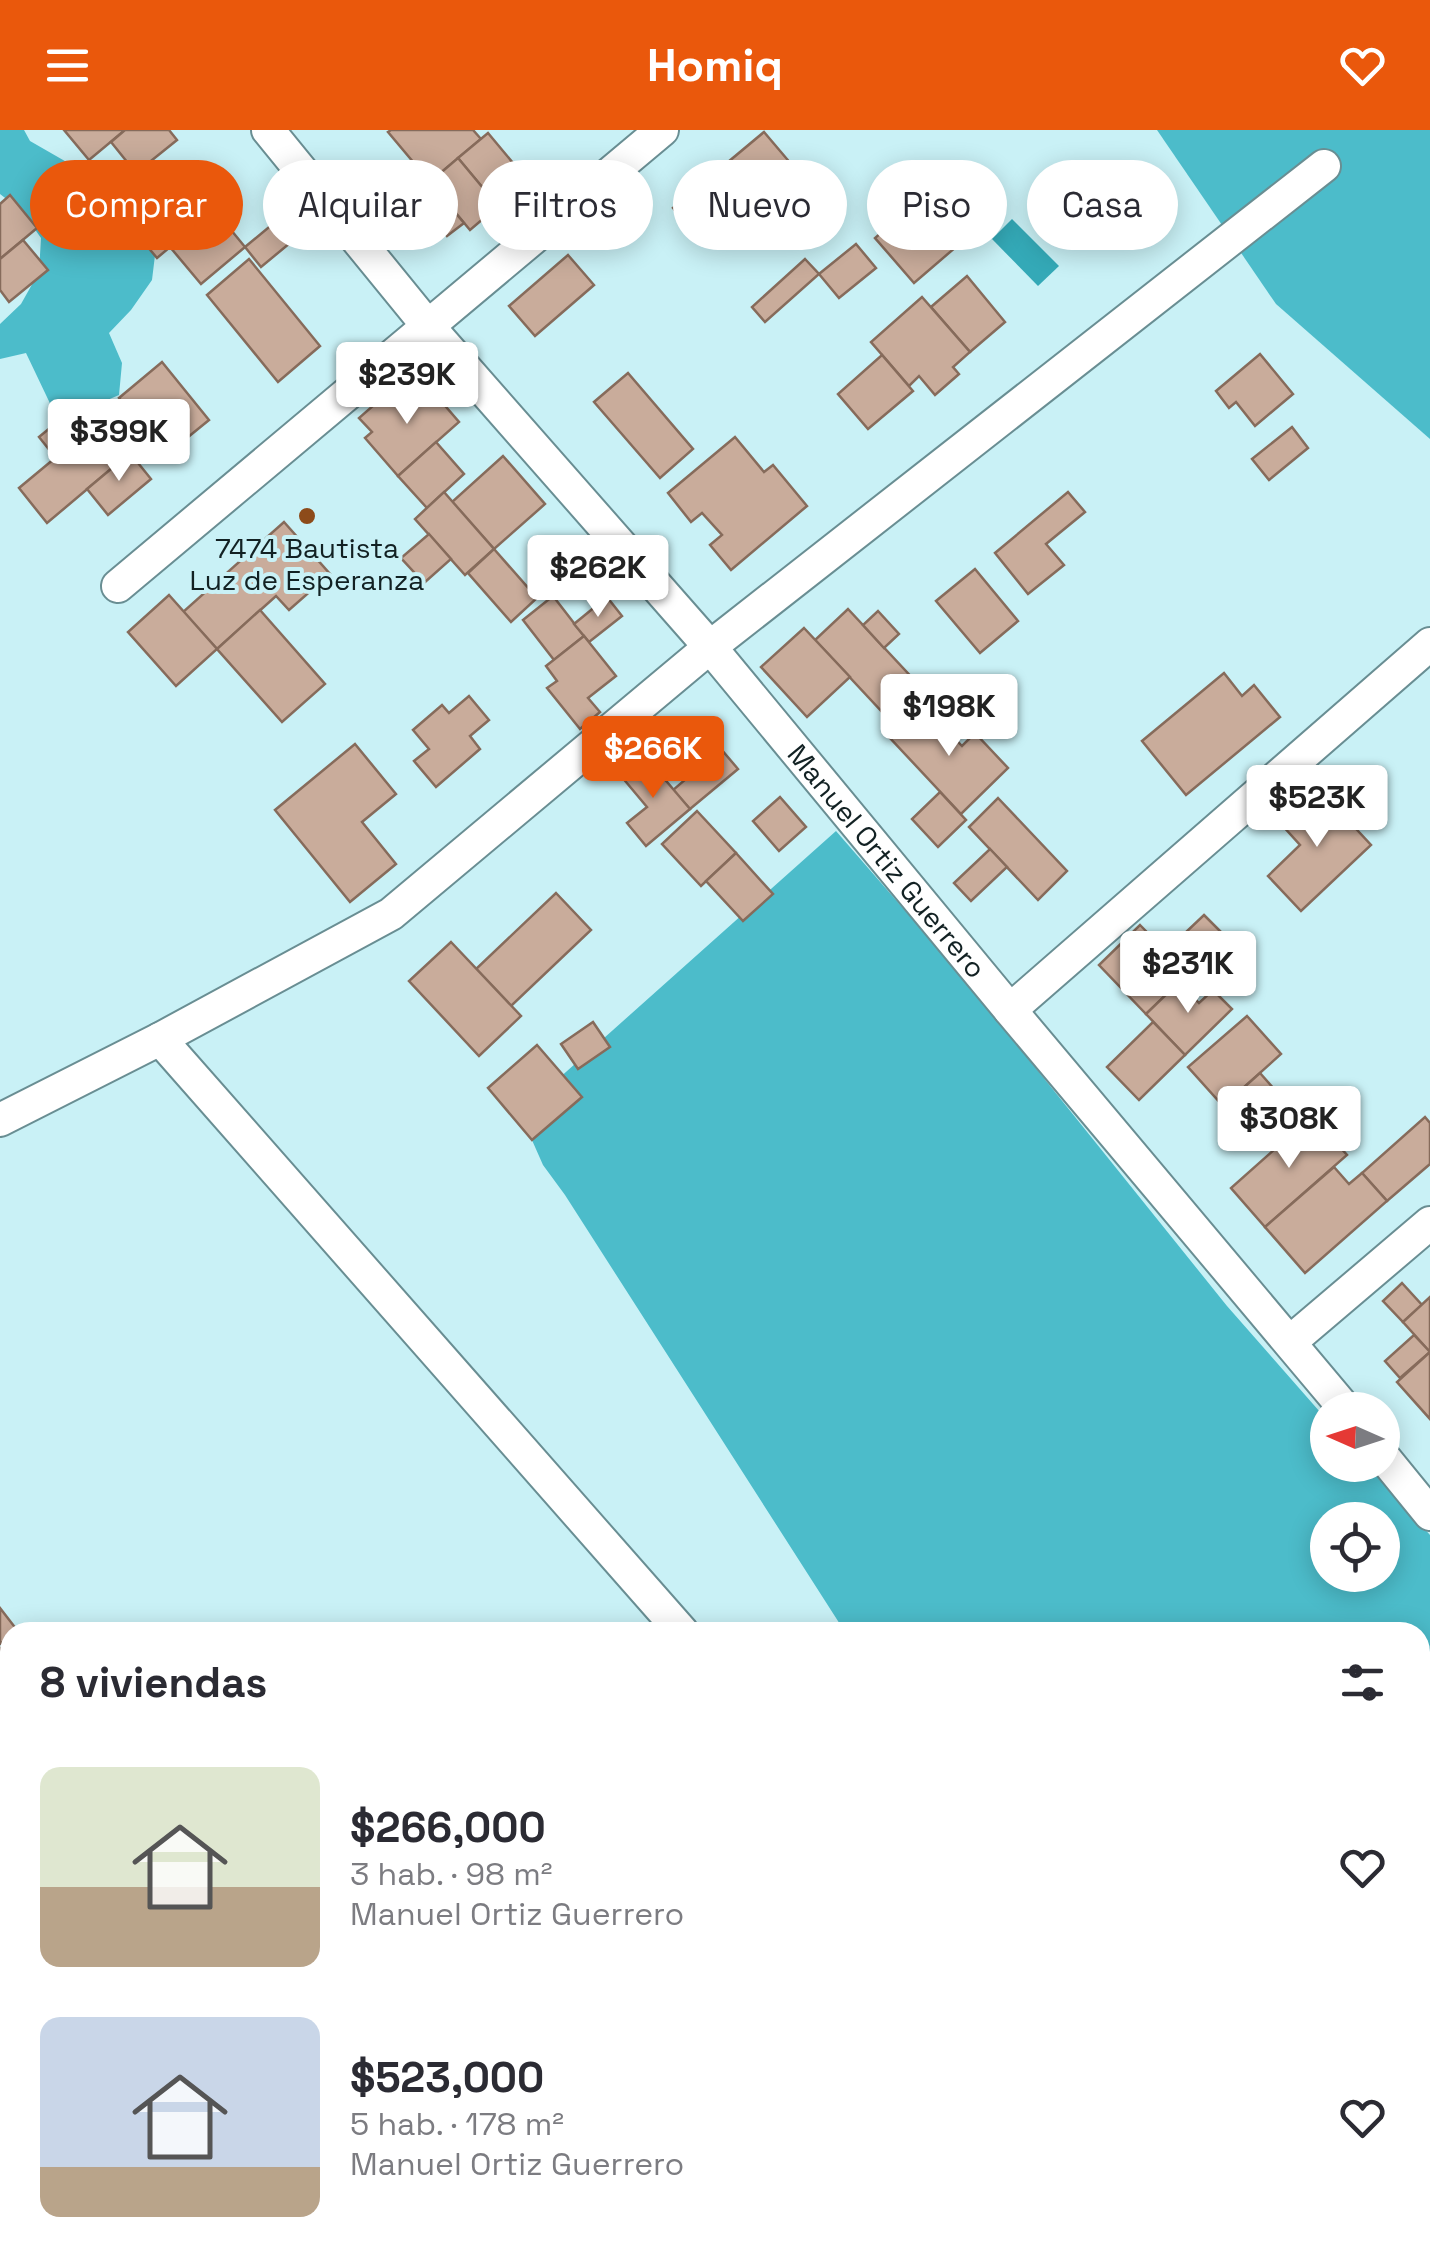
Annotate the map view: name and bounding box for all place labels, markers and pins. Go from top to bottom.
pin: $239K [337,342,477,427]
pin: $399K [49,399,189,484]
marker: 7474 Bautista Luz de Esperanza [296,505,318,527]
place label: 7474 Bautista Luz de Esperanza [190,530,424,598]
pin: $262K [528,535,668,620]
pin: $198K [879,674,1019,759]
pin: $266K [583,716,723,801]
pin: $523K [1247,765,1387,850]
pin: $231K [1118,931,1258,1016]
pin: $308K [1219,1086,1359,1171]

